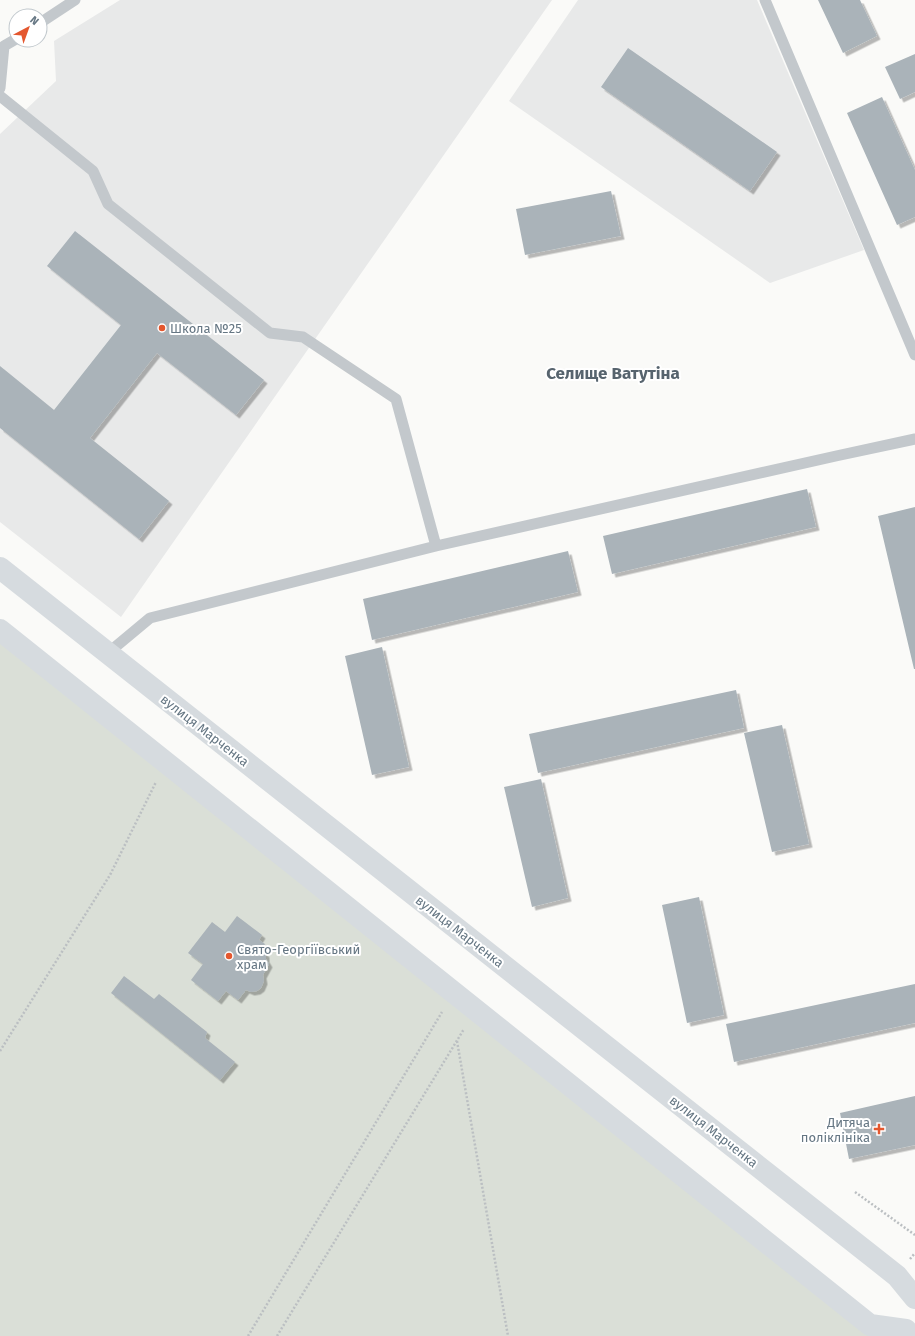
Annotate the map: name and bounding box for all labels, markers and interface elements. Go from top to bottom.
north arrow [8,8,48,48]
text: N [27,14,41,28]
place label: Школа №25 [170,321,242,336]
marker: Школа №25 [157,323,167,333]
district label: Селище Ватутіна [546,363,680,384]
street label: вулиця Марченка [158,691,252,769]
street label: вулиця Марченка [413,892,507,970]
place label: Свято-Георгіївський храм [237,942,360,972]
marker: Свято-Георгіївський храм [224,951,234,961]
street label: вулиця Марченка [667,1092,761,1170]
place label: Дитяча поліклініка [801,1115,870,1145]
marker: Дитяча поліклініка [873,1123,885,1135]

